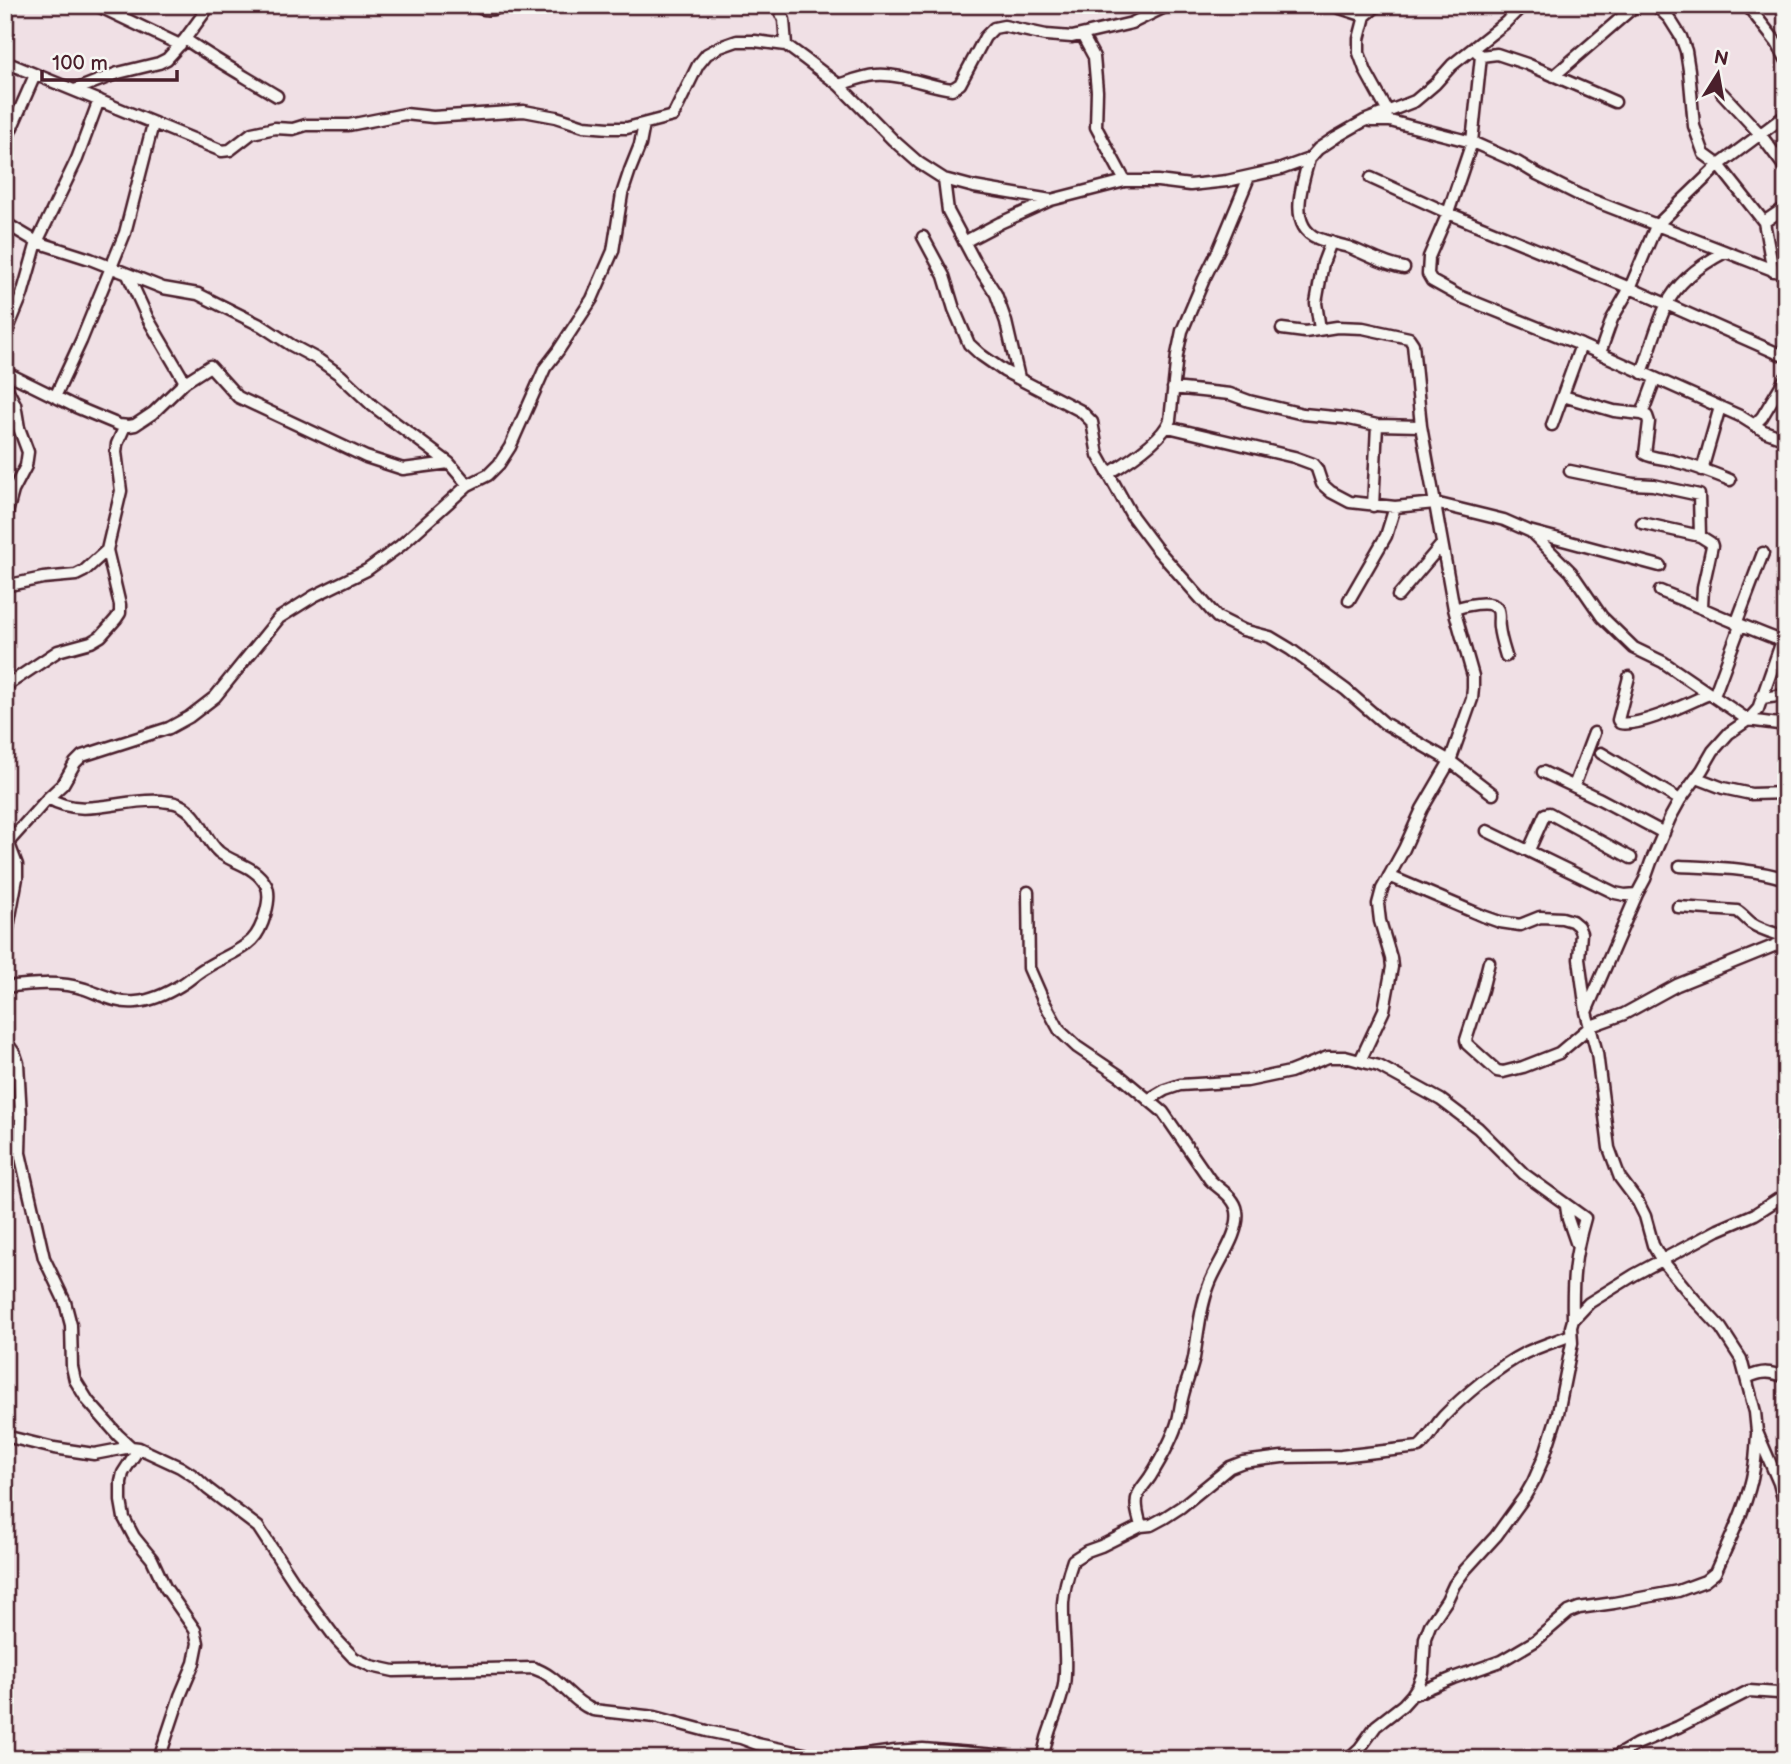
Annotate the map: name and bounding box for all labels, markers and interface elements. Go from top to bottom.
scale bar [42,38,177,82]
north arrow [1682,38,1752,108]
text: N [1712,46,1730,71]
text: 100 m [52,51,108,76]

